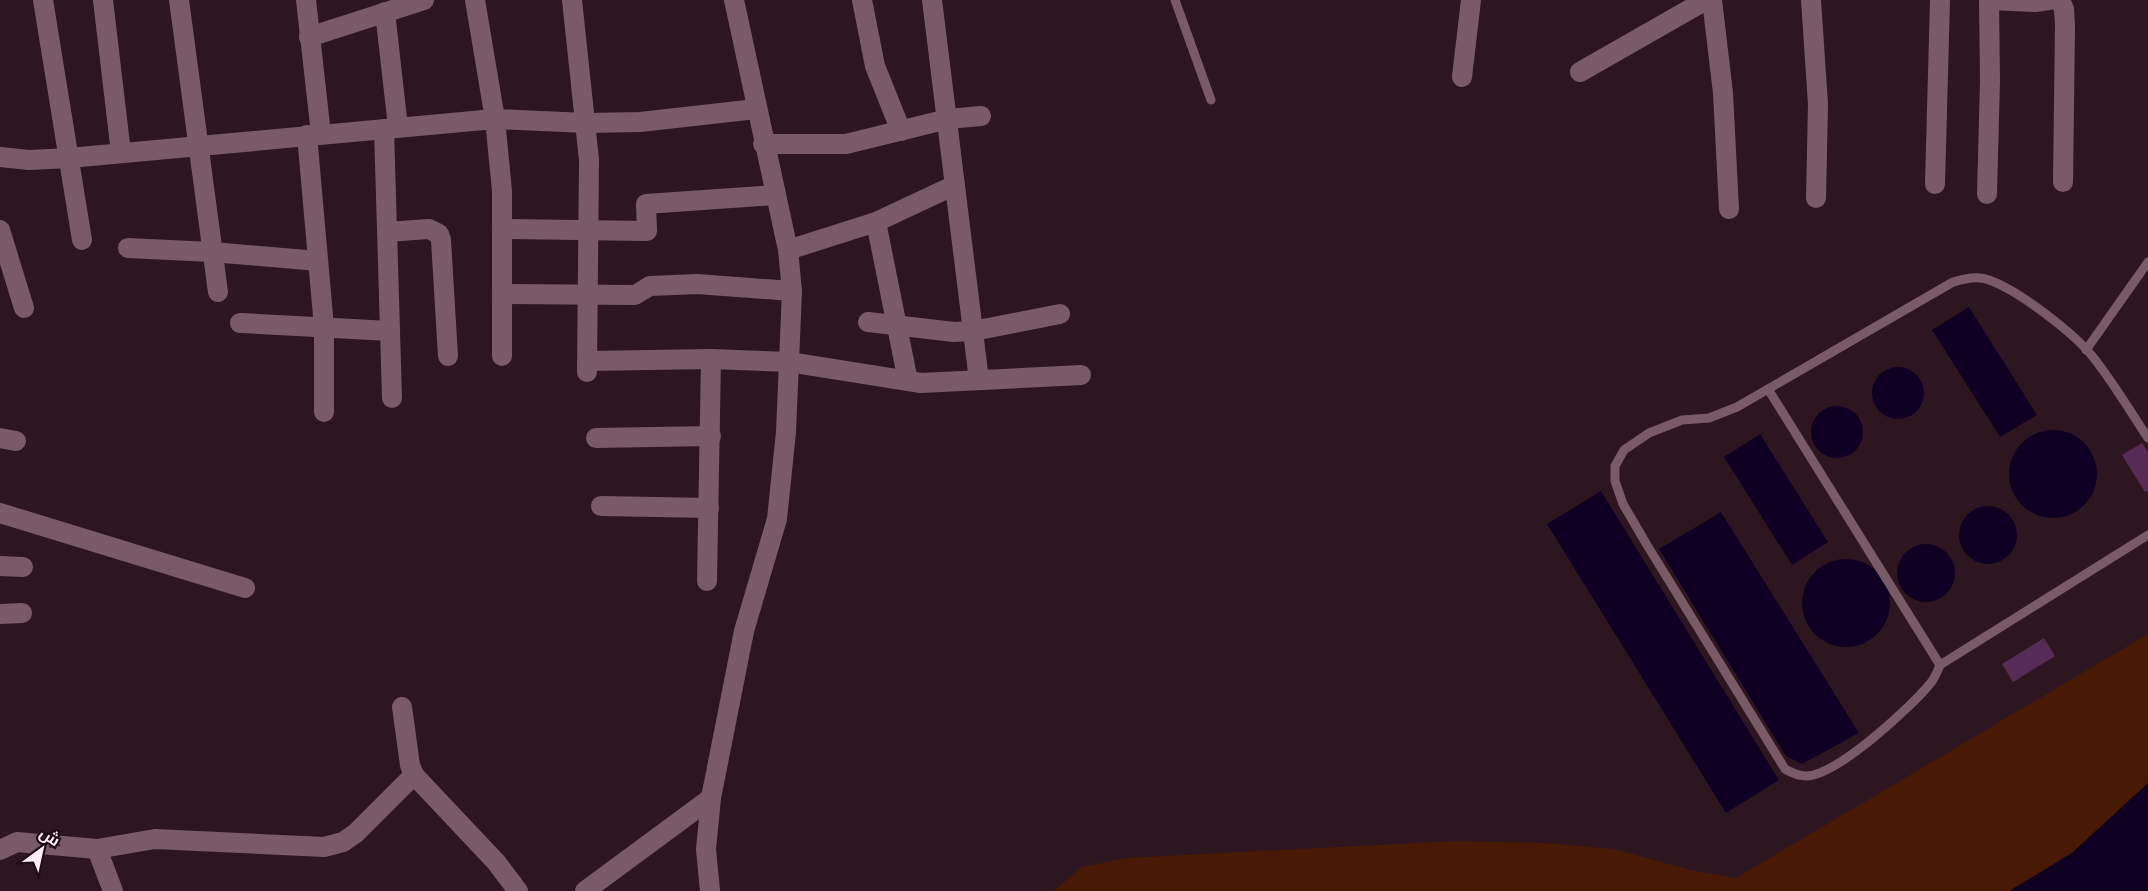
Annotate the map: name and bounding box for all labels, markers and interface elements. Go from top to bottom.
north arrow [12,819,72,879]
text: ش [36,823,64,850]

